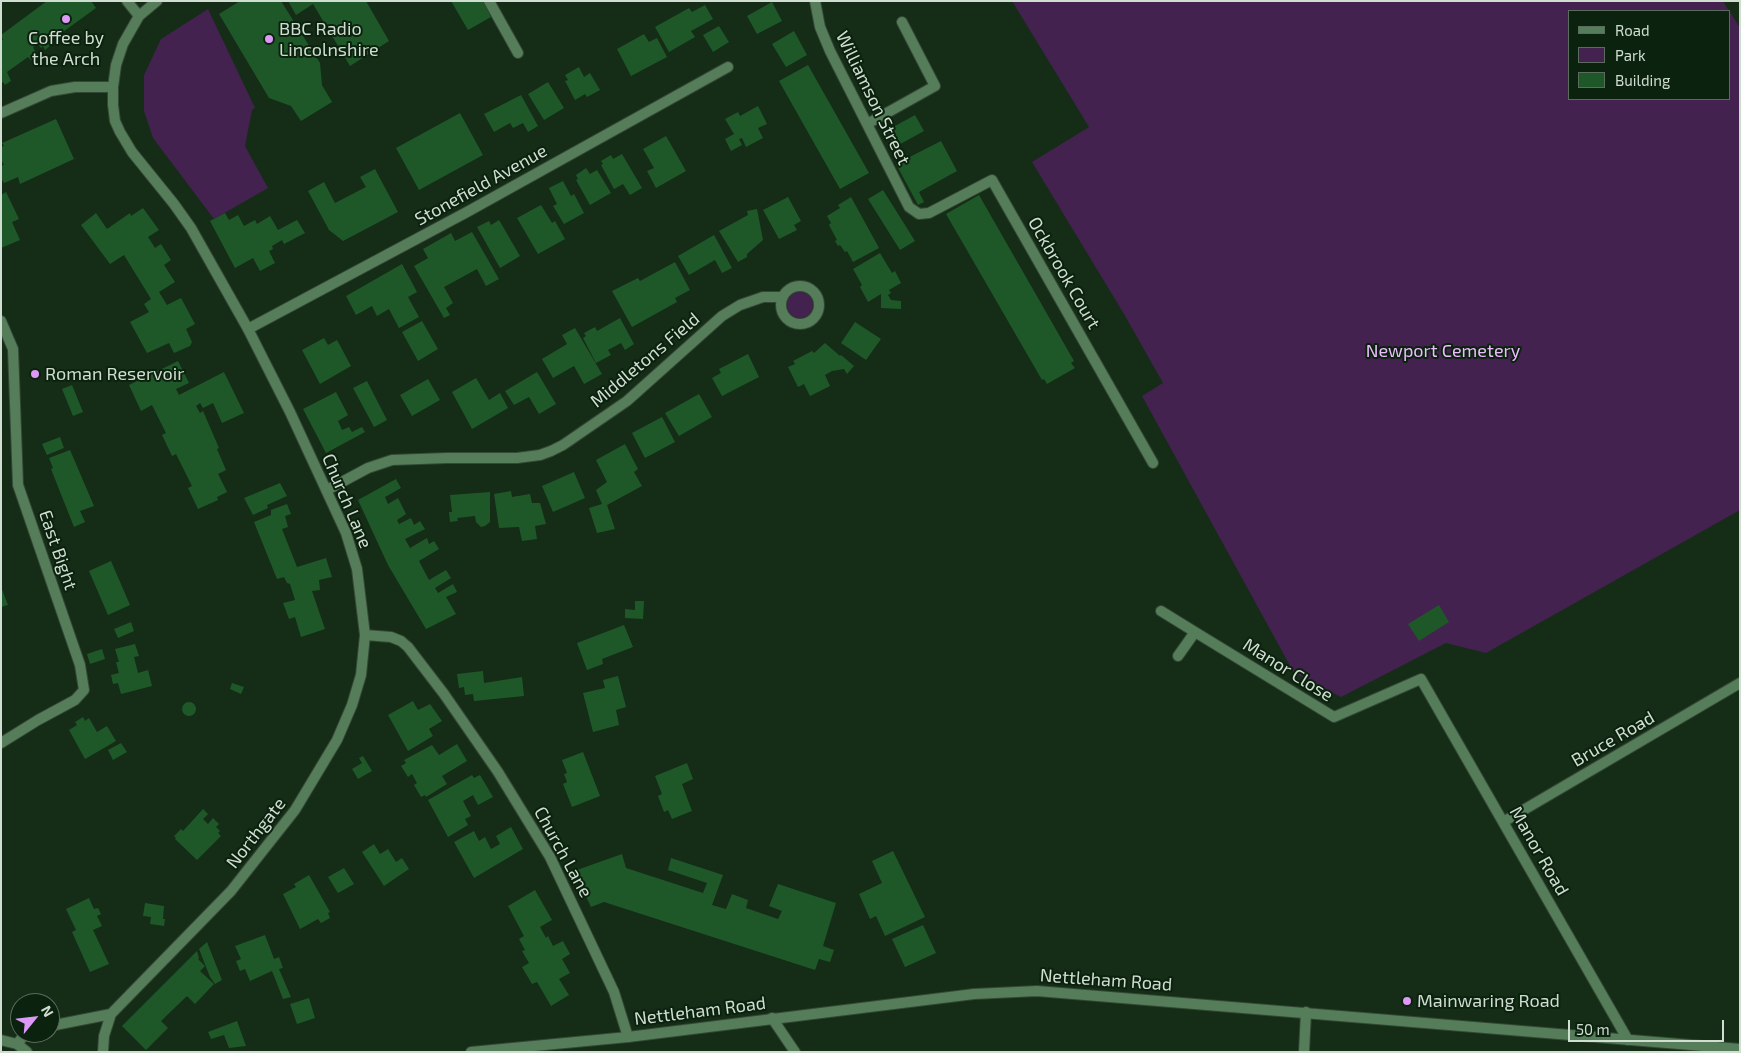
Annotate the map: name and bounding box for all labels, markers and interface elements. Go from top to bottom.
legend [1568,10,1731,100]
marker: Coffee by the Arch [60,13,72,25]
place label: BBC Radio Lincolnshire [279,18,379,60]
text: Road [1615,21,1650,39]
place label: Coffee by the Arch [28,27,104,70]
street label: Williamson Street [831,28,915,168]
marker: BBC Radio Lincolnshire [263,33,275,45]
text: Park [1615,46,1646,64]
text: Building [1615,71,1670,89]
street label: Stonefield Avenue [411,140,551,230]
street label: Ockbrook Court [1023,213,1105,333]
street label: Middletons Field [586,308,704,412]
park label: Newport Cemetery [1366,340,1520,362]
place label: Roman Reservoir [45,363,184,385]
marker: Roman Reservoir [29,368,41,380]
street label: Church Lane [317,451,377,551]
street label: East Bight [34,507,82,593]
street label: Manor Close [1239,634,1337,706]
street label: Bruce Road [1568,707,1658,771]
street label: Northgate [222,793,290,873]
street label: Church Lane [529,803,597,901]
street label: Manor Road [1505,803,1573,899]
street label: Nettleham Road [1039,965,1173,995]
place label: Mainwaring Road [1417,990,1560,1012]
street label: Nettleham Road [633,992,767,1030]
north arrow [10,993,60,1043]
marker: Mainwaring Road [1401,995,1413,1007]
text: N [38,1002,58,1020]
scale bar [1571,1010,1727,1042]
text: 50 m [1576,1020,1610,1038]

